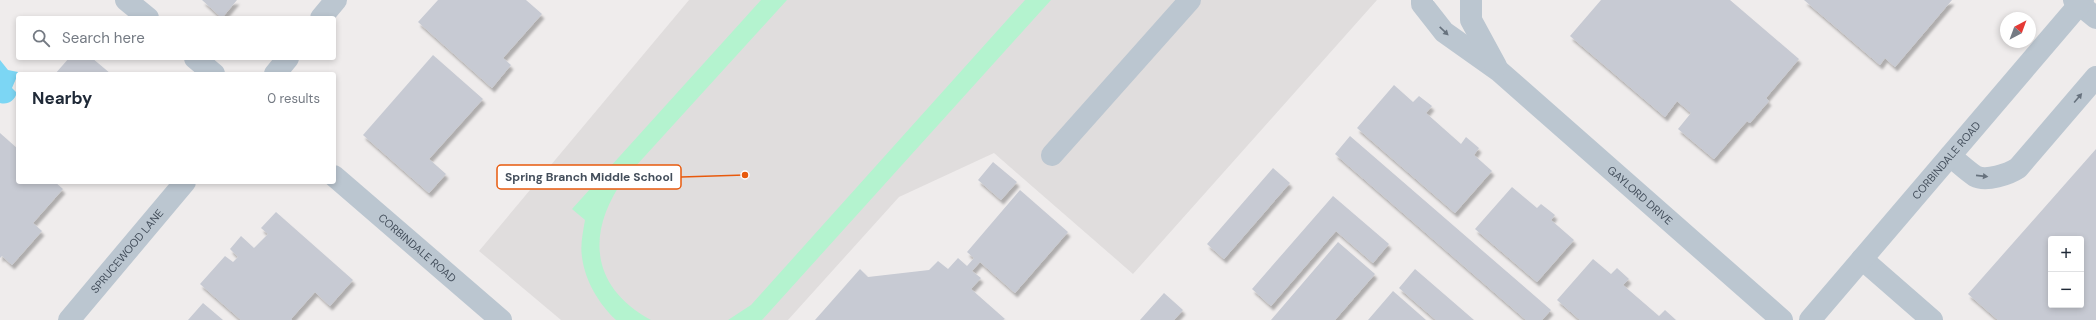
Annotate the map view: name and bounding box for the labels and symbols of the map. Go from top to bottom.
north arrow [2000,12,2036,48]
one-way arrow [1439,26,1449,36]
one-way arrow [2073,93,2082,103]
street label: CORBINDALE ROAD [1909,118,1984,202]
street label: GAYLORD DRIVE [1605,163,1676,228]
callout: Spring Branch Middle School [497,165,681,189]
text: Spring Branch Middle School [505,169,673,185]
one-way arrow [1976,173,1988,179]
street label: SPRUCEWOOD LANE [88,206,166,296]
street label: CORBINDALE ROAD [375,210,459,286]

